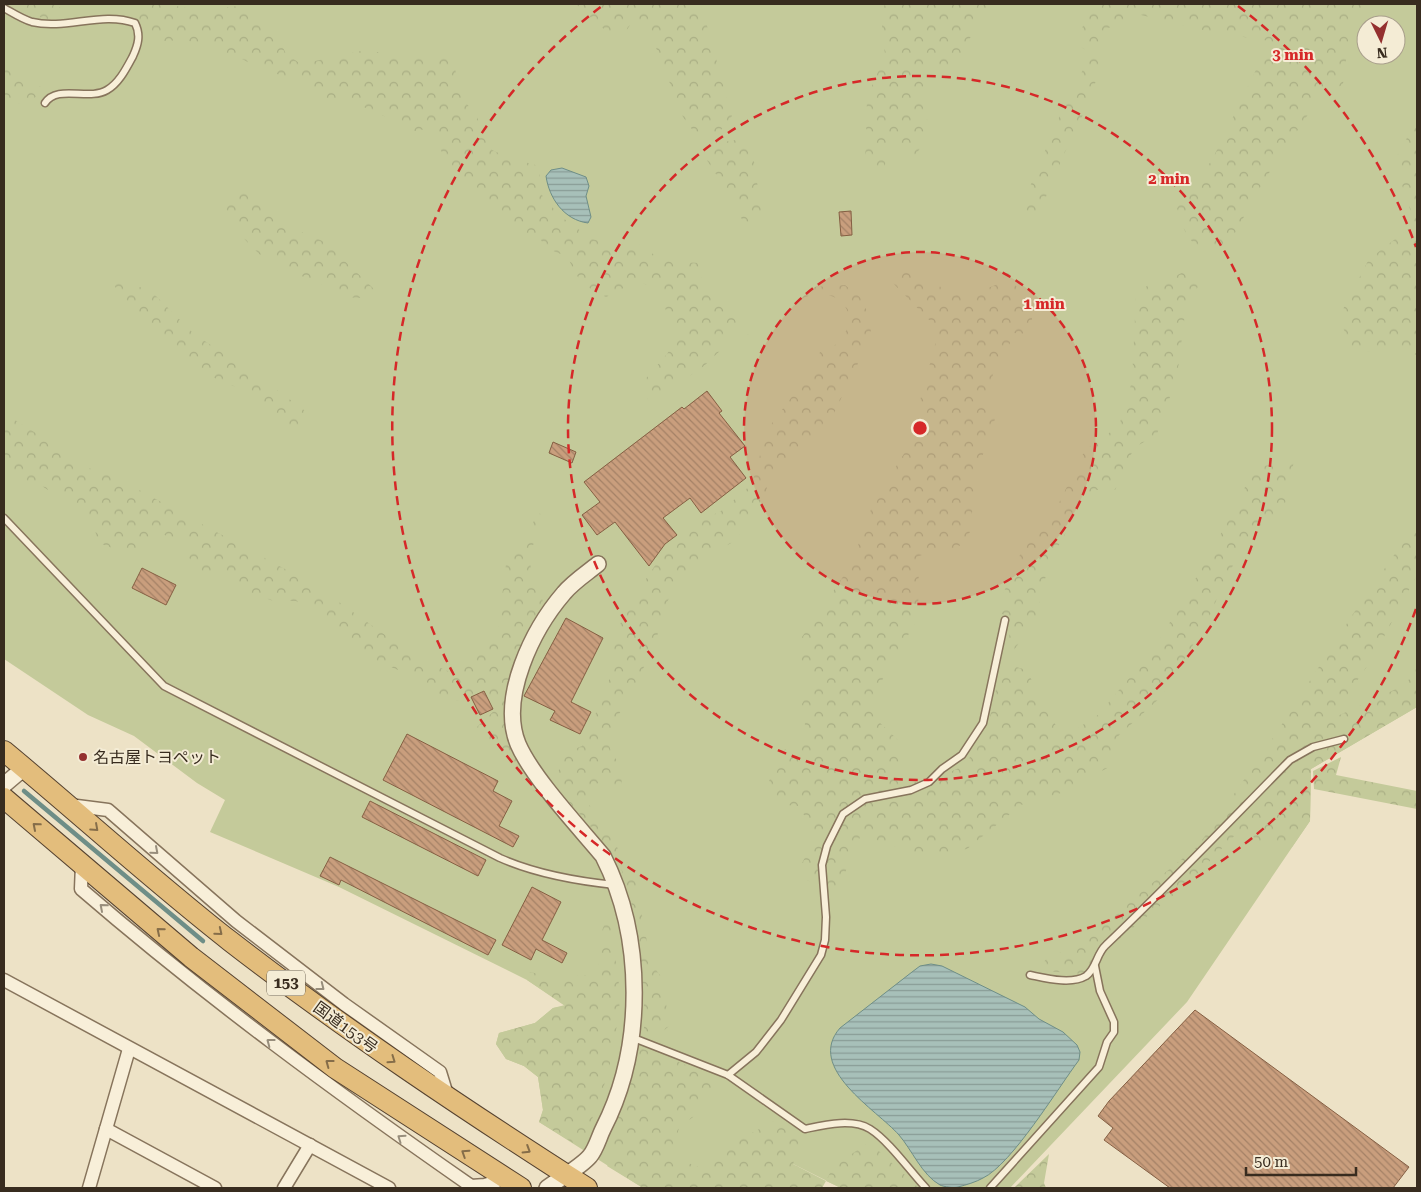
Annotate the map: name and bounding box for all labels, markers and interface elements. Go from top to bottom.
north arrow [1356,15,1406,65]
text: N [1376,45,1388,61]
text: 3 min [1272,46,1314,64]
text: 2 min [1148,170,1190,188]
text: 1 min [1023,295,1065,313]
centre of rings [911,419,929,437]
place label: 名古屋トヨペット [93,748,221,767]
marker: 名古屋トヨペット [77,751,89,763]
one-way arrow [33,822,42,831]
one-way arrow [89,822,98,831]
one-way arrow [149,845,158,854]
one-way arrow [99,904,108,913]
one-way arrow [214,926,223,935]
one-way arrow [157,928,166,937]
road number: 153 [267,970,305,996]
one-way arrow [315,981,324,989]
street label: 国道153号 [310,998,382,1057]
one-way arrow [267,1040,276,1048]
one-way arrow [386,1054,396,1063]
one-way arrow [326,1061,335,1069]
one-way arrow [398,1135,407,1144]
one-way arrow [522,1144,531,1153]
scale bar [1246,1144,1356,1176]
one-way arrow [461,1150,471,1159]
text: 50 m [1254,1153,1289,1171]

